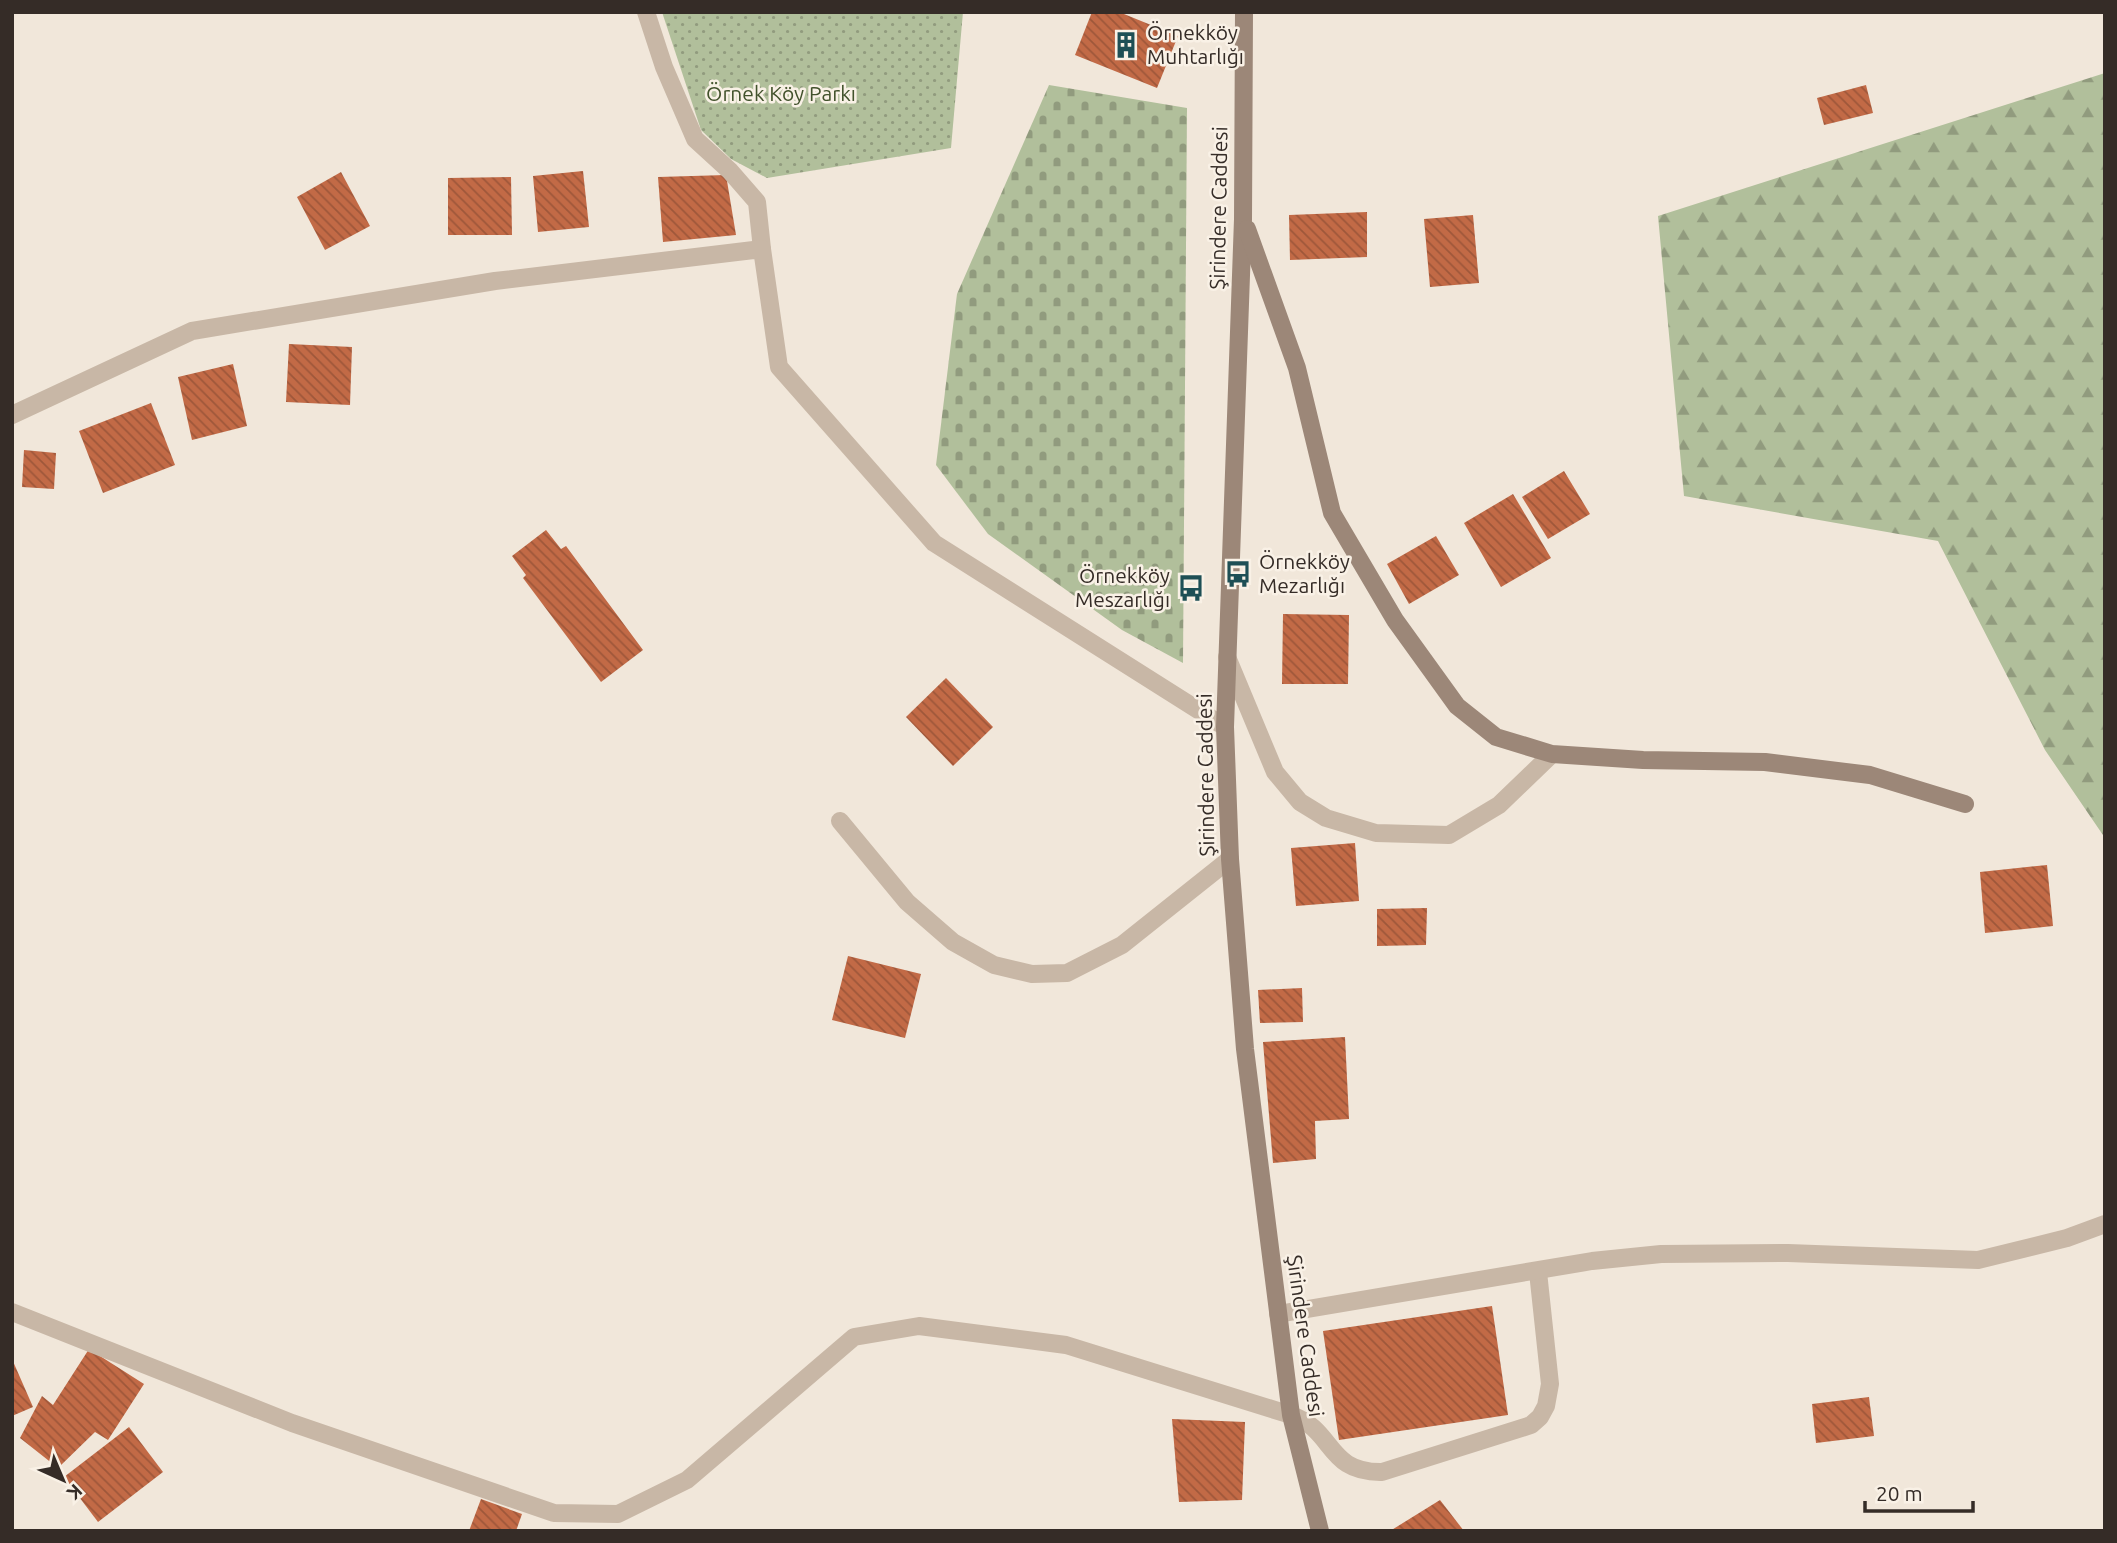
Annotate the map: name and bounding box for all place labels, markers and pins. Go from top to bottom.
place label: Örnekköy Muhtarlığı [1147,20,1244,68]
building icon: Örnekköy Muhtarlığı [1111,30,1141,60]
place label: Örnekköy Mezarlığı [1259,549,1350,597]
bus stop icon: Örnekköy Mezarlığı [1223,559,1253,589]
place label: Örnekköy Meszarlığı [1075,563,1170,611]
bus stop icon: Örnekköy Meszarlığı [1176,573,1206,603]

